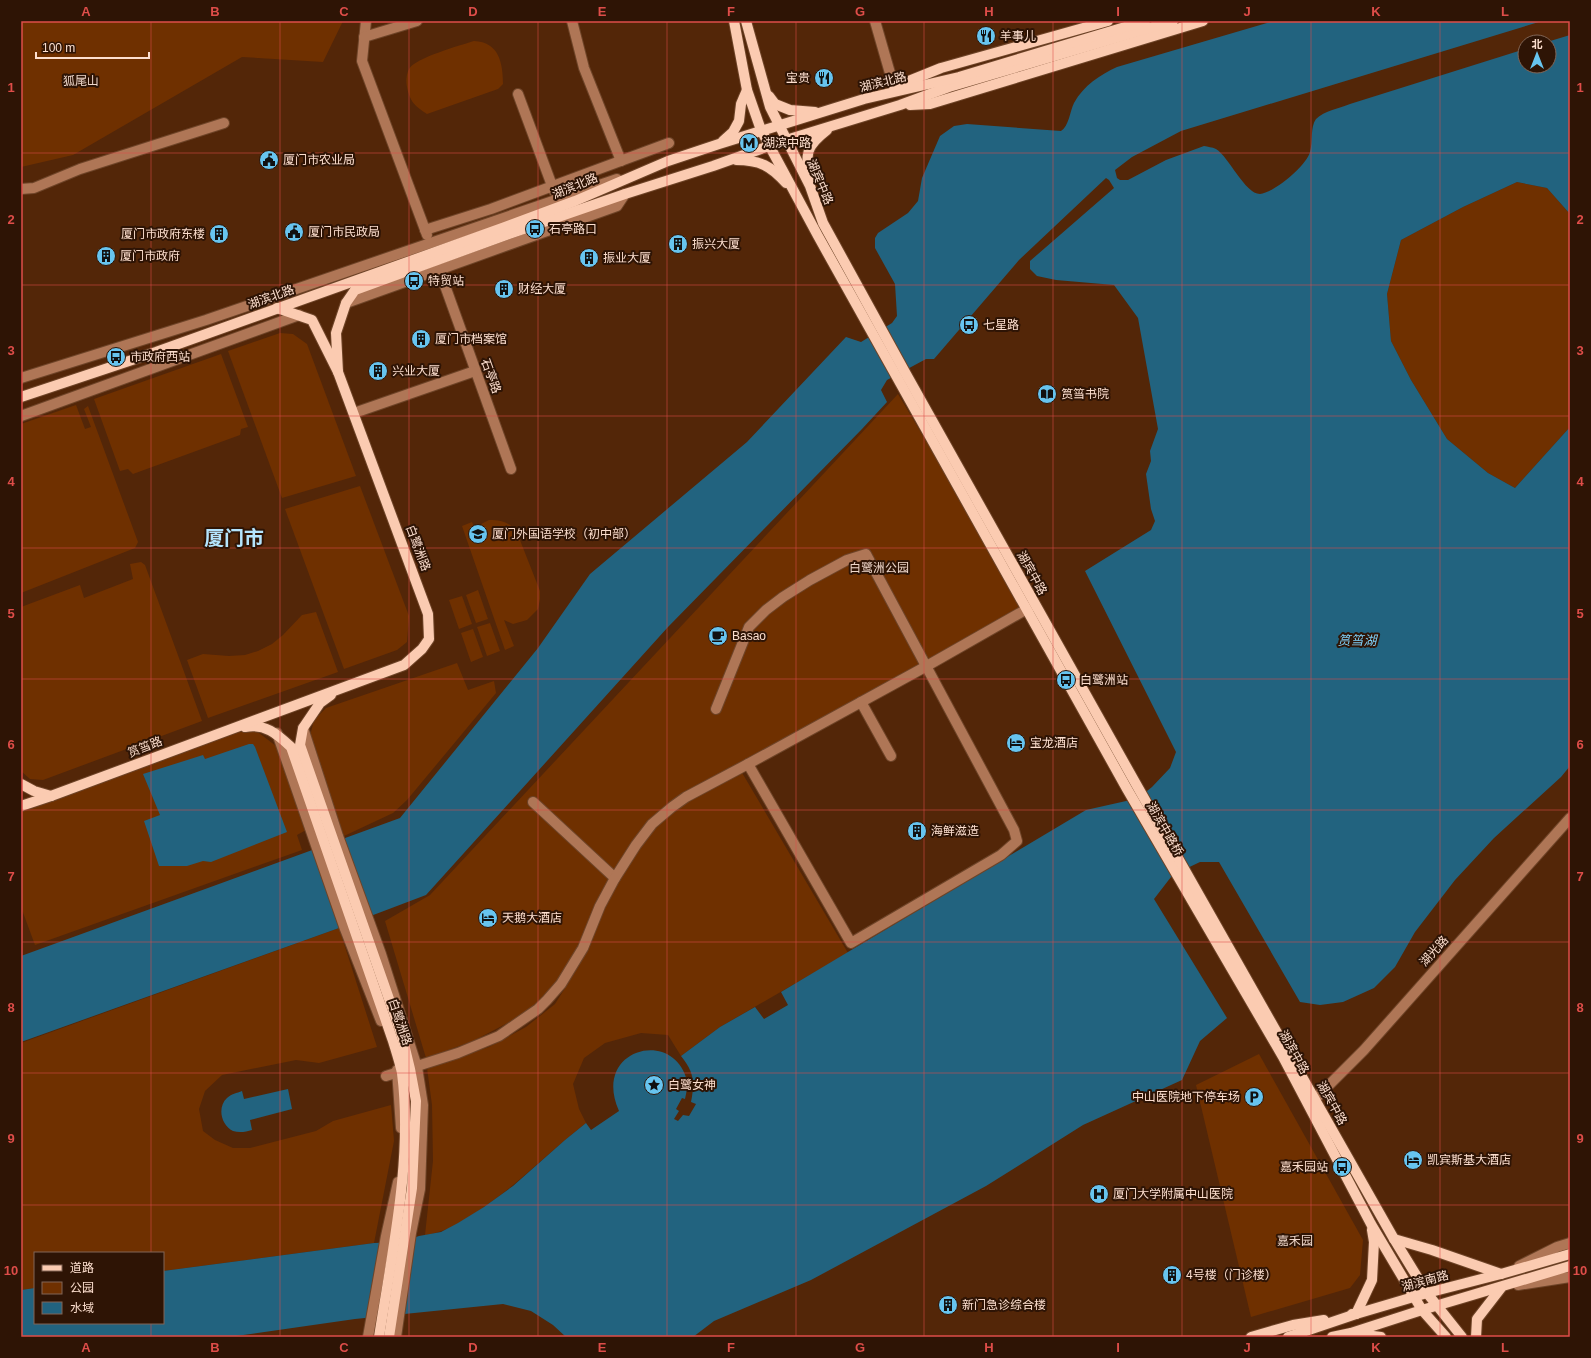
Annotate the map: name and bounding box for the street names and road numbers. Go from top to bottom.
street label: 湖滨北路 [858,69,908,95]
street label: 湖宾中路 [804,157,836,207]
street label: 湖滨北路 [550,171,600,201]
street label: 湖滨北路 [246,282,296,312]
street label: 石亭路 [478,357,504,395]
street label: 白鹭洲路 [403,523,433,573]
street label: 湖宾中路 [1014,549,1050,597]
street label: 筼筜路 [126,734,164,760]
street label: 湖滨中路桥 [1144,800,1186,858]
street label: 湖光路 [1417,933,1451,969]
street label: 白鹭洲路 [386,997,414,1047]
street label: 湖滨中路 [1276,1028,1312,1076]
street label: 湖宾中路 [1314,1079,1350,1127]
street label: 湖滨南路 [1400,1268,1450,1294]

